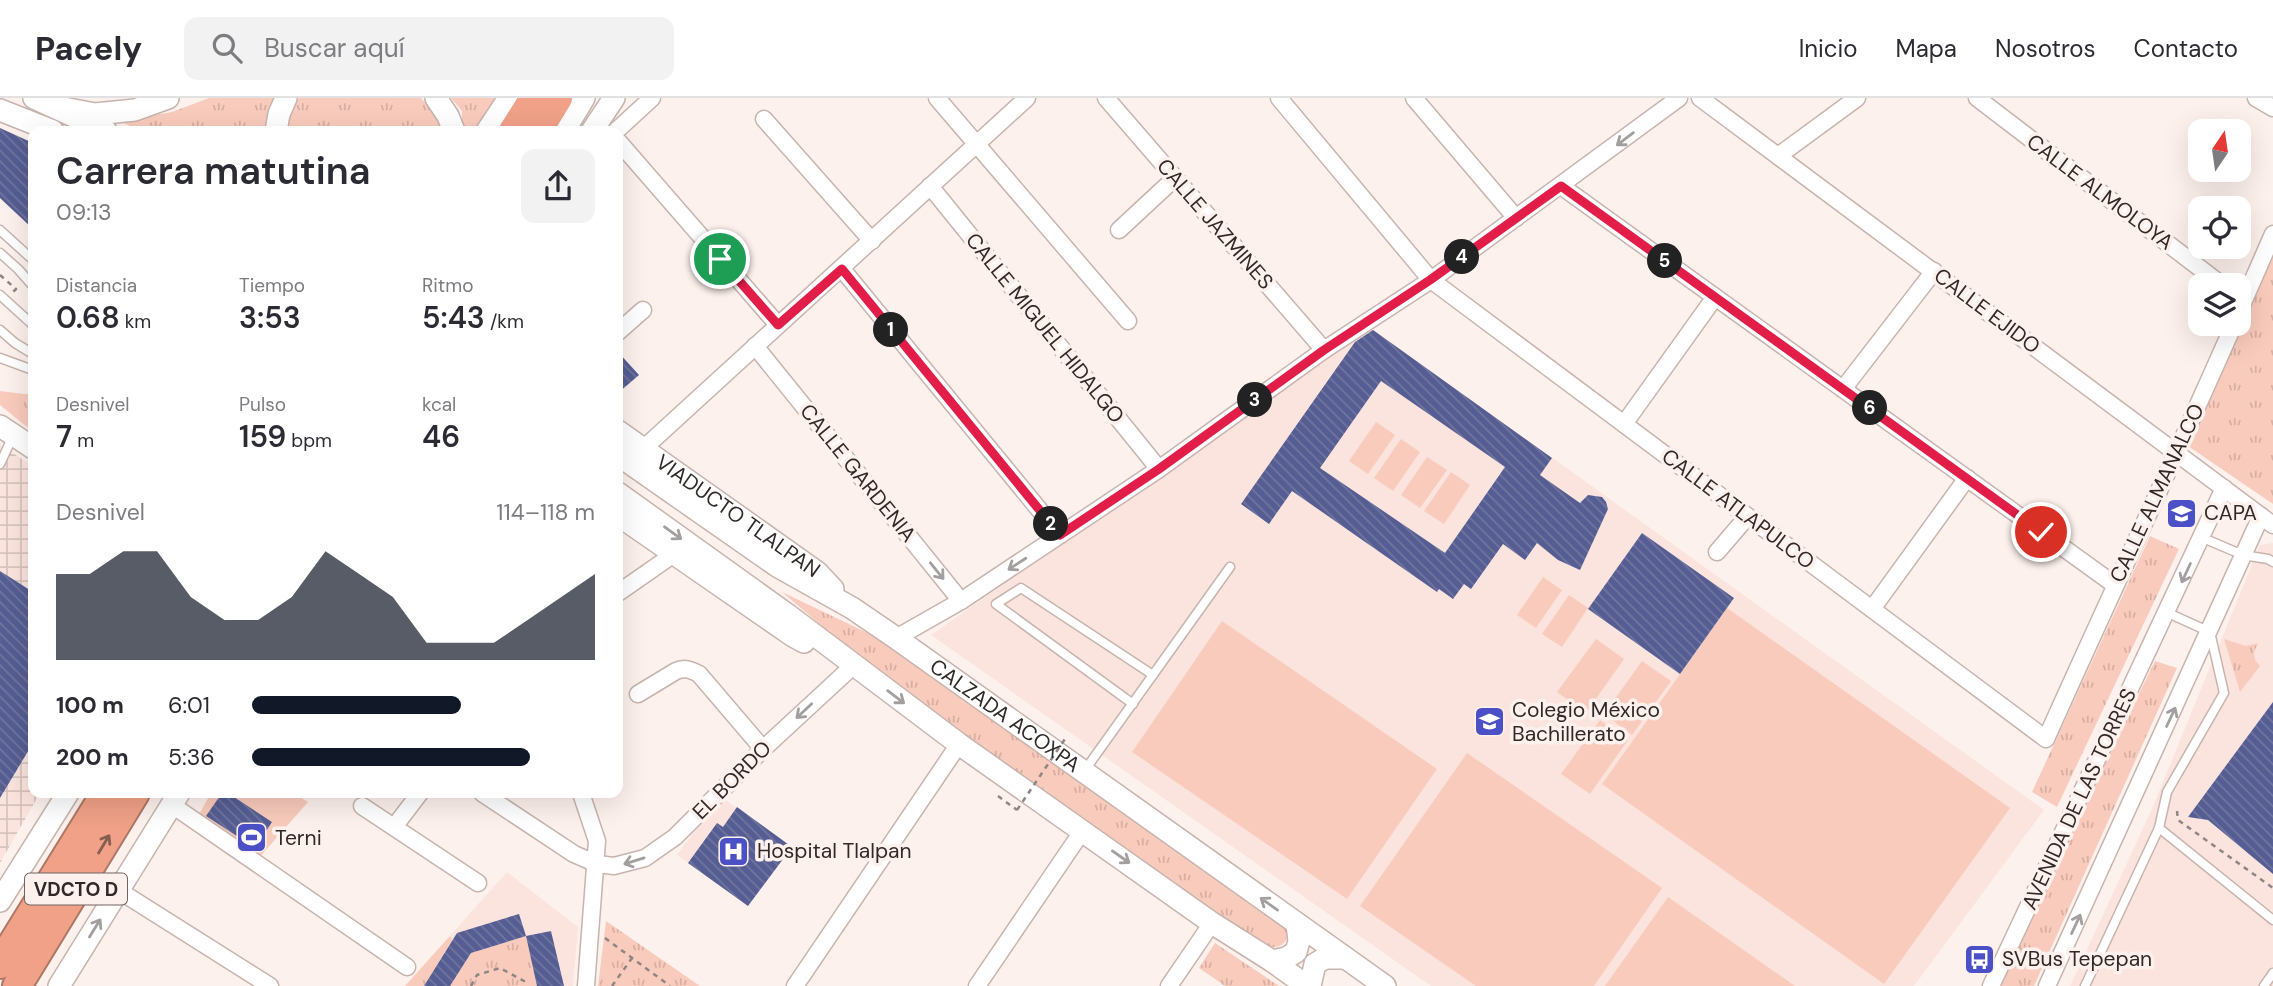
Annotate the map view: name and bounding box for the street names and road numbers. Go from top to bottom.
street label: CALLE ALMOLOYA [2021,128,2179,256]
street label: CALLE JAZMINES [1150,153,1280,295]
street label: CALLE MIGUEL HIDALGO [959,227,1131,429]
street label: CALLE EJIDO [1928,262,2046,360]
street label: CALLE GARDENIA [794,398,922,548]
street label: CALLE ALMANALCO [2103,399,2211,587]
street label: CALLE ATLAPULCO [1656,442,1820,576]
street label: VIADUCTO TLALPAN [650,448,826,584]
street label: CALZADA ACOXPA [924,652,1086,779]
street label: AVENIDA DE LAS TORRES [2015,684,2143,914]
street label: EL BORDO [687,735,777,825]
road number: VDCTO D [25,874,127,904]

